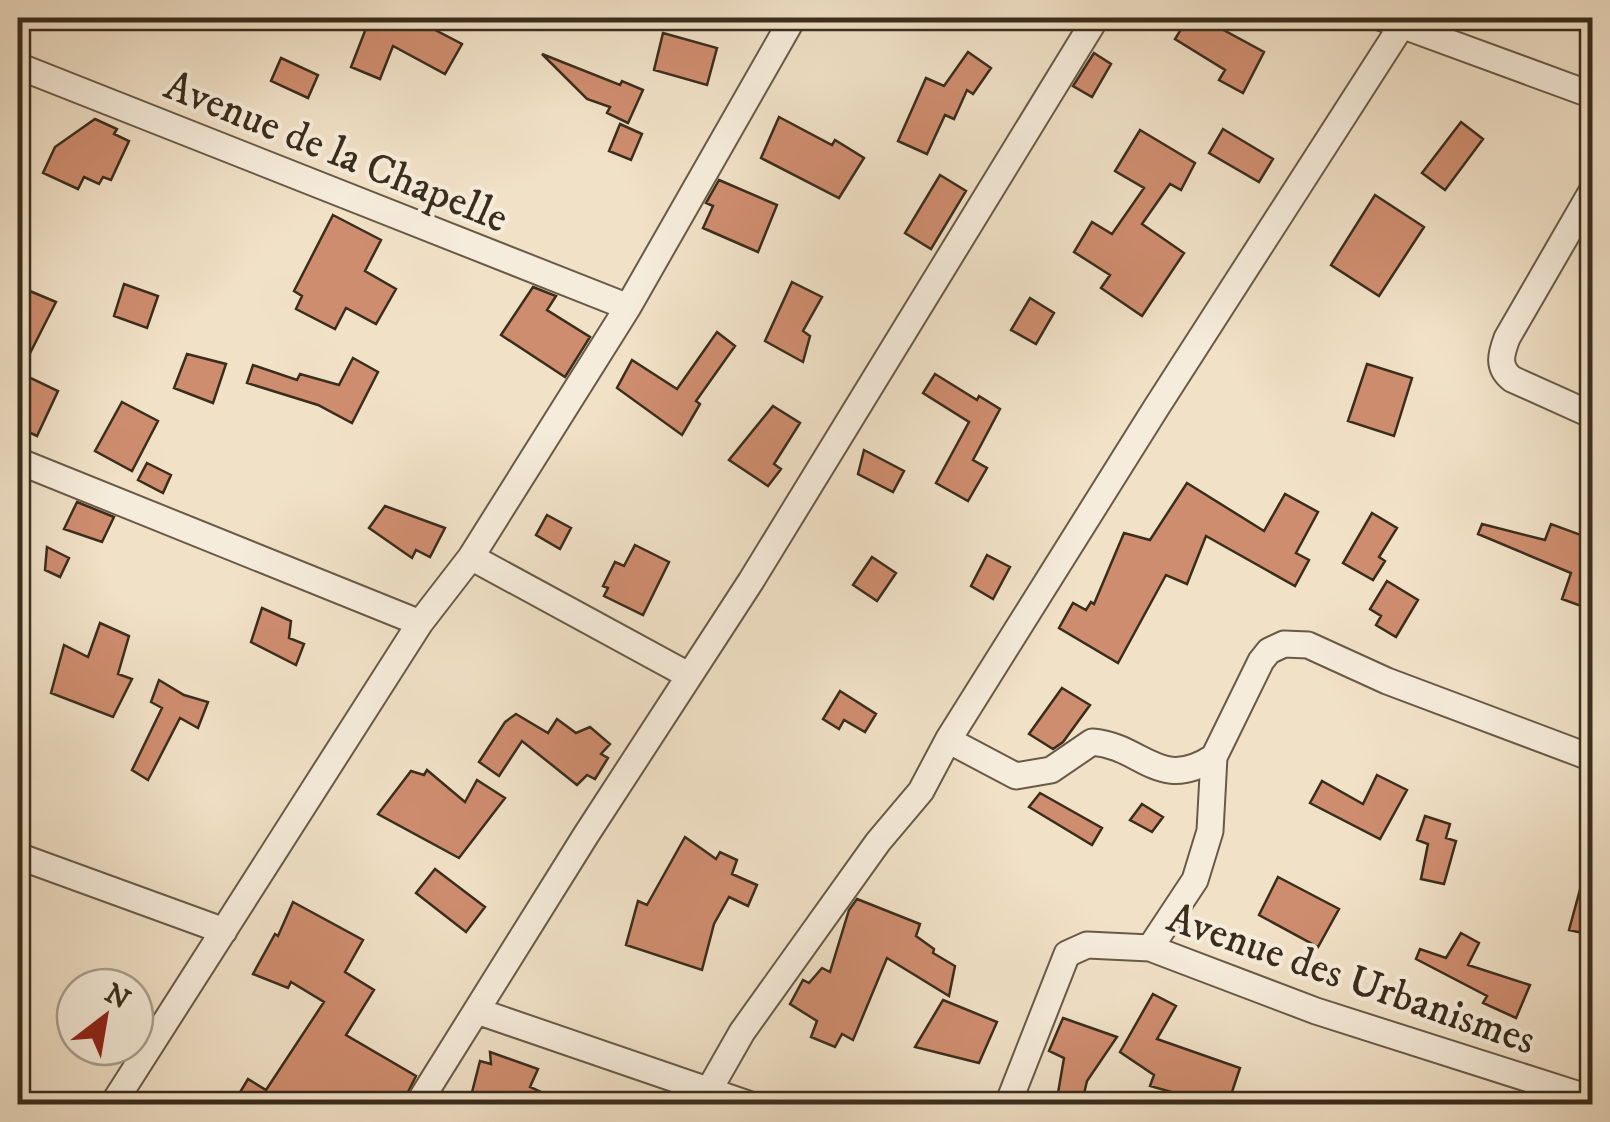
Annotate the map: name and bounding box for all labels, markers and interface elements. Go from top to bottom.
street label: Avenue de la Chapelle [157,60,515,245]
street label: Avenue des Urbanismes [1160,892,1542,1067]
north arrow [55,967,155,1067]
text: N [98,976,136,1018]

